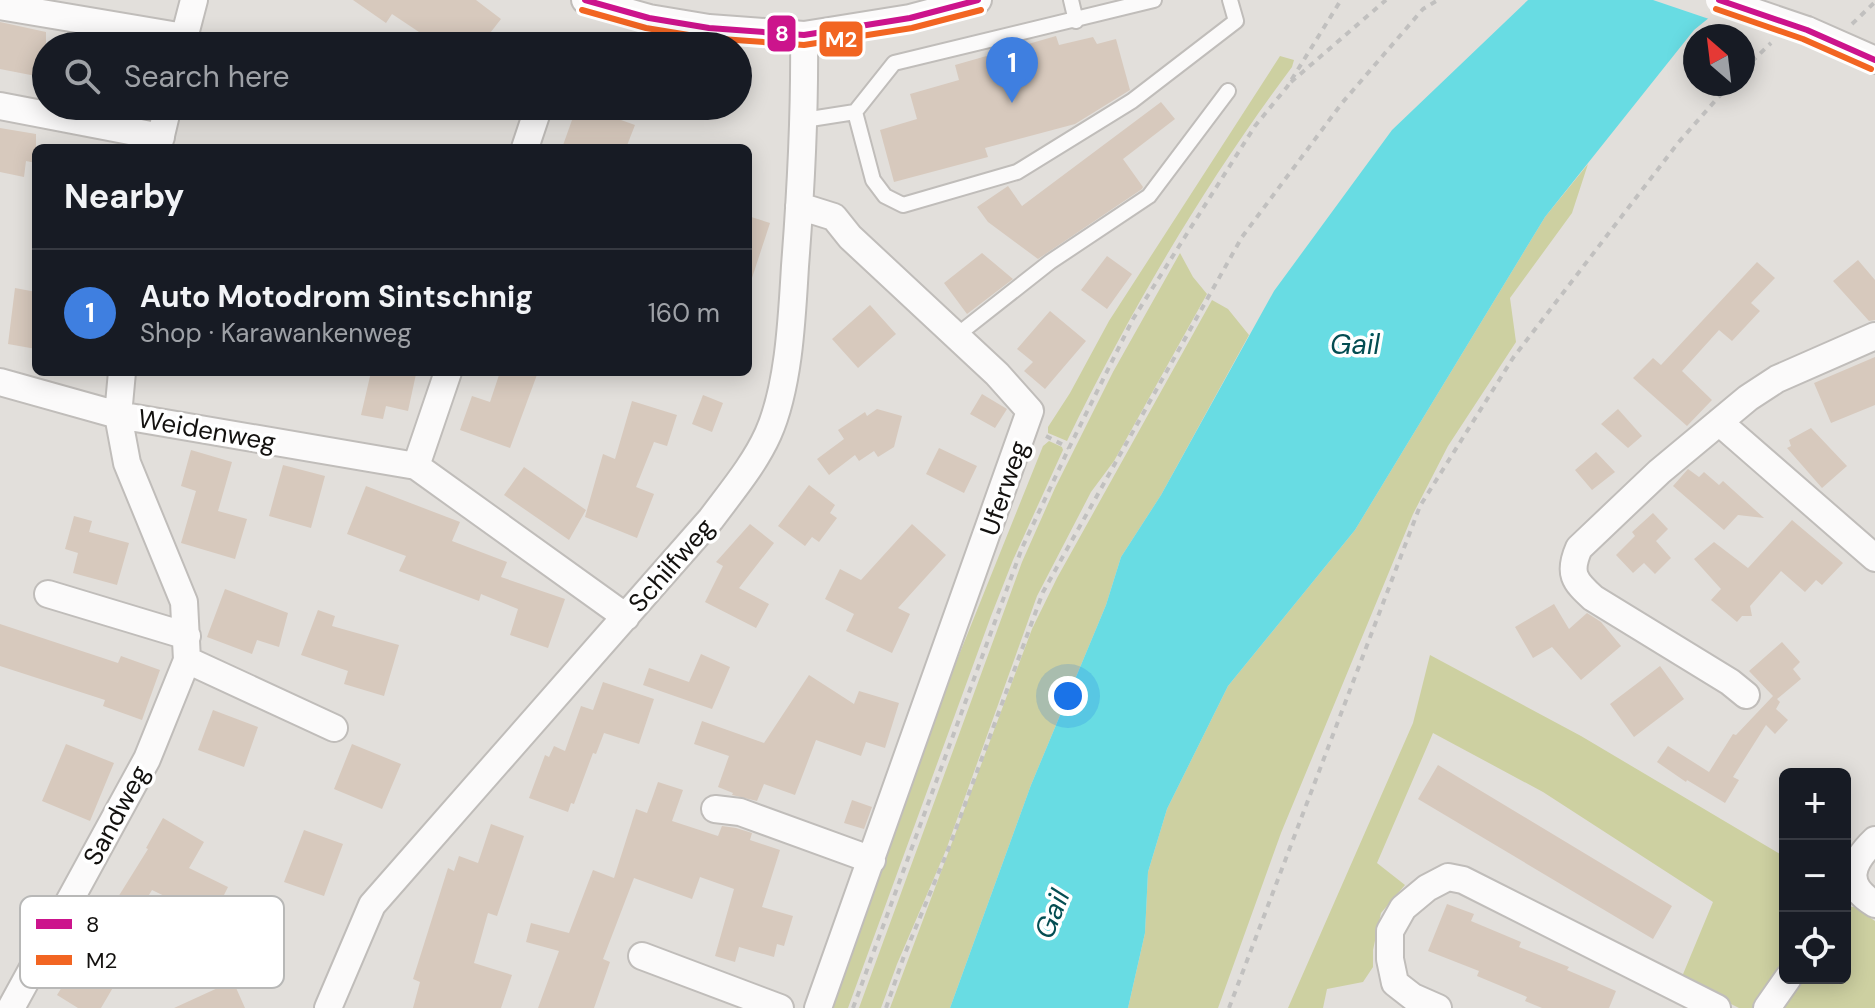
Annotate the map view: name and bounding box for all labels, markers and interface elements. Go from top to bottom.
line badge: 8 [766,14,797,53]
text: 8 [775,19,789,48]
line badge: M2 [818,20,864,58]
north arrow [1683,24,1755,96]
text: M2 [825,25,857,54]
search box [32,32,752,120]
pin: 1 [986,37,1038,103]
icon: search [60,54,104,98]
text: Search here [124,57,290,96]
text: Nearby [64,174,184,219]
text: Auto Motodrom Sintschnig [140,277,533,316]
text: 1 [85,296,95,330]
text: 160 m [648,296,720,330]
text: Shop · Karawankenweg [140,316,412,350]
water label: Gail [1330,326,1381,363]
street label: Weidenweg [135,401,279,459]
street label: Uferweg [972,436,1036,540]
street label: Schilfweg [621,511,721,619]
your location [1048,676,1088,716]
street label: Sandweg [75,759,157,871]
map controls [1779,768,1851,984]
button: + [1779,768,1851,840]
button: − [1779,840,1851,912]
water label: Gail [1026,883,1079,944]
legend [20,896,284,988]
text: 8 [86,910,99,939]
button: locate [1779,912,1851,984]
text: M2 [86,946,117,975]

